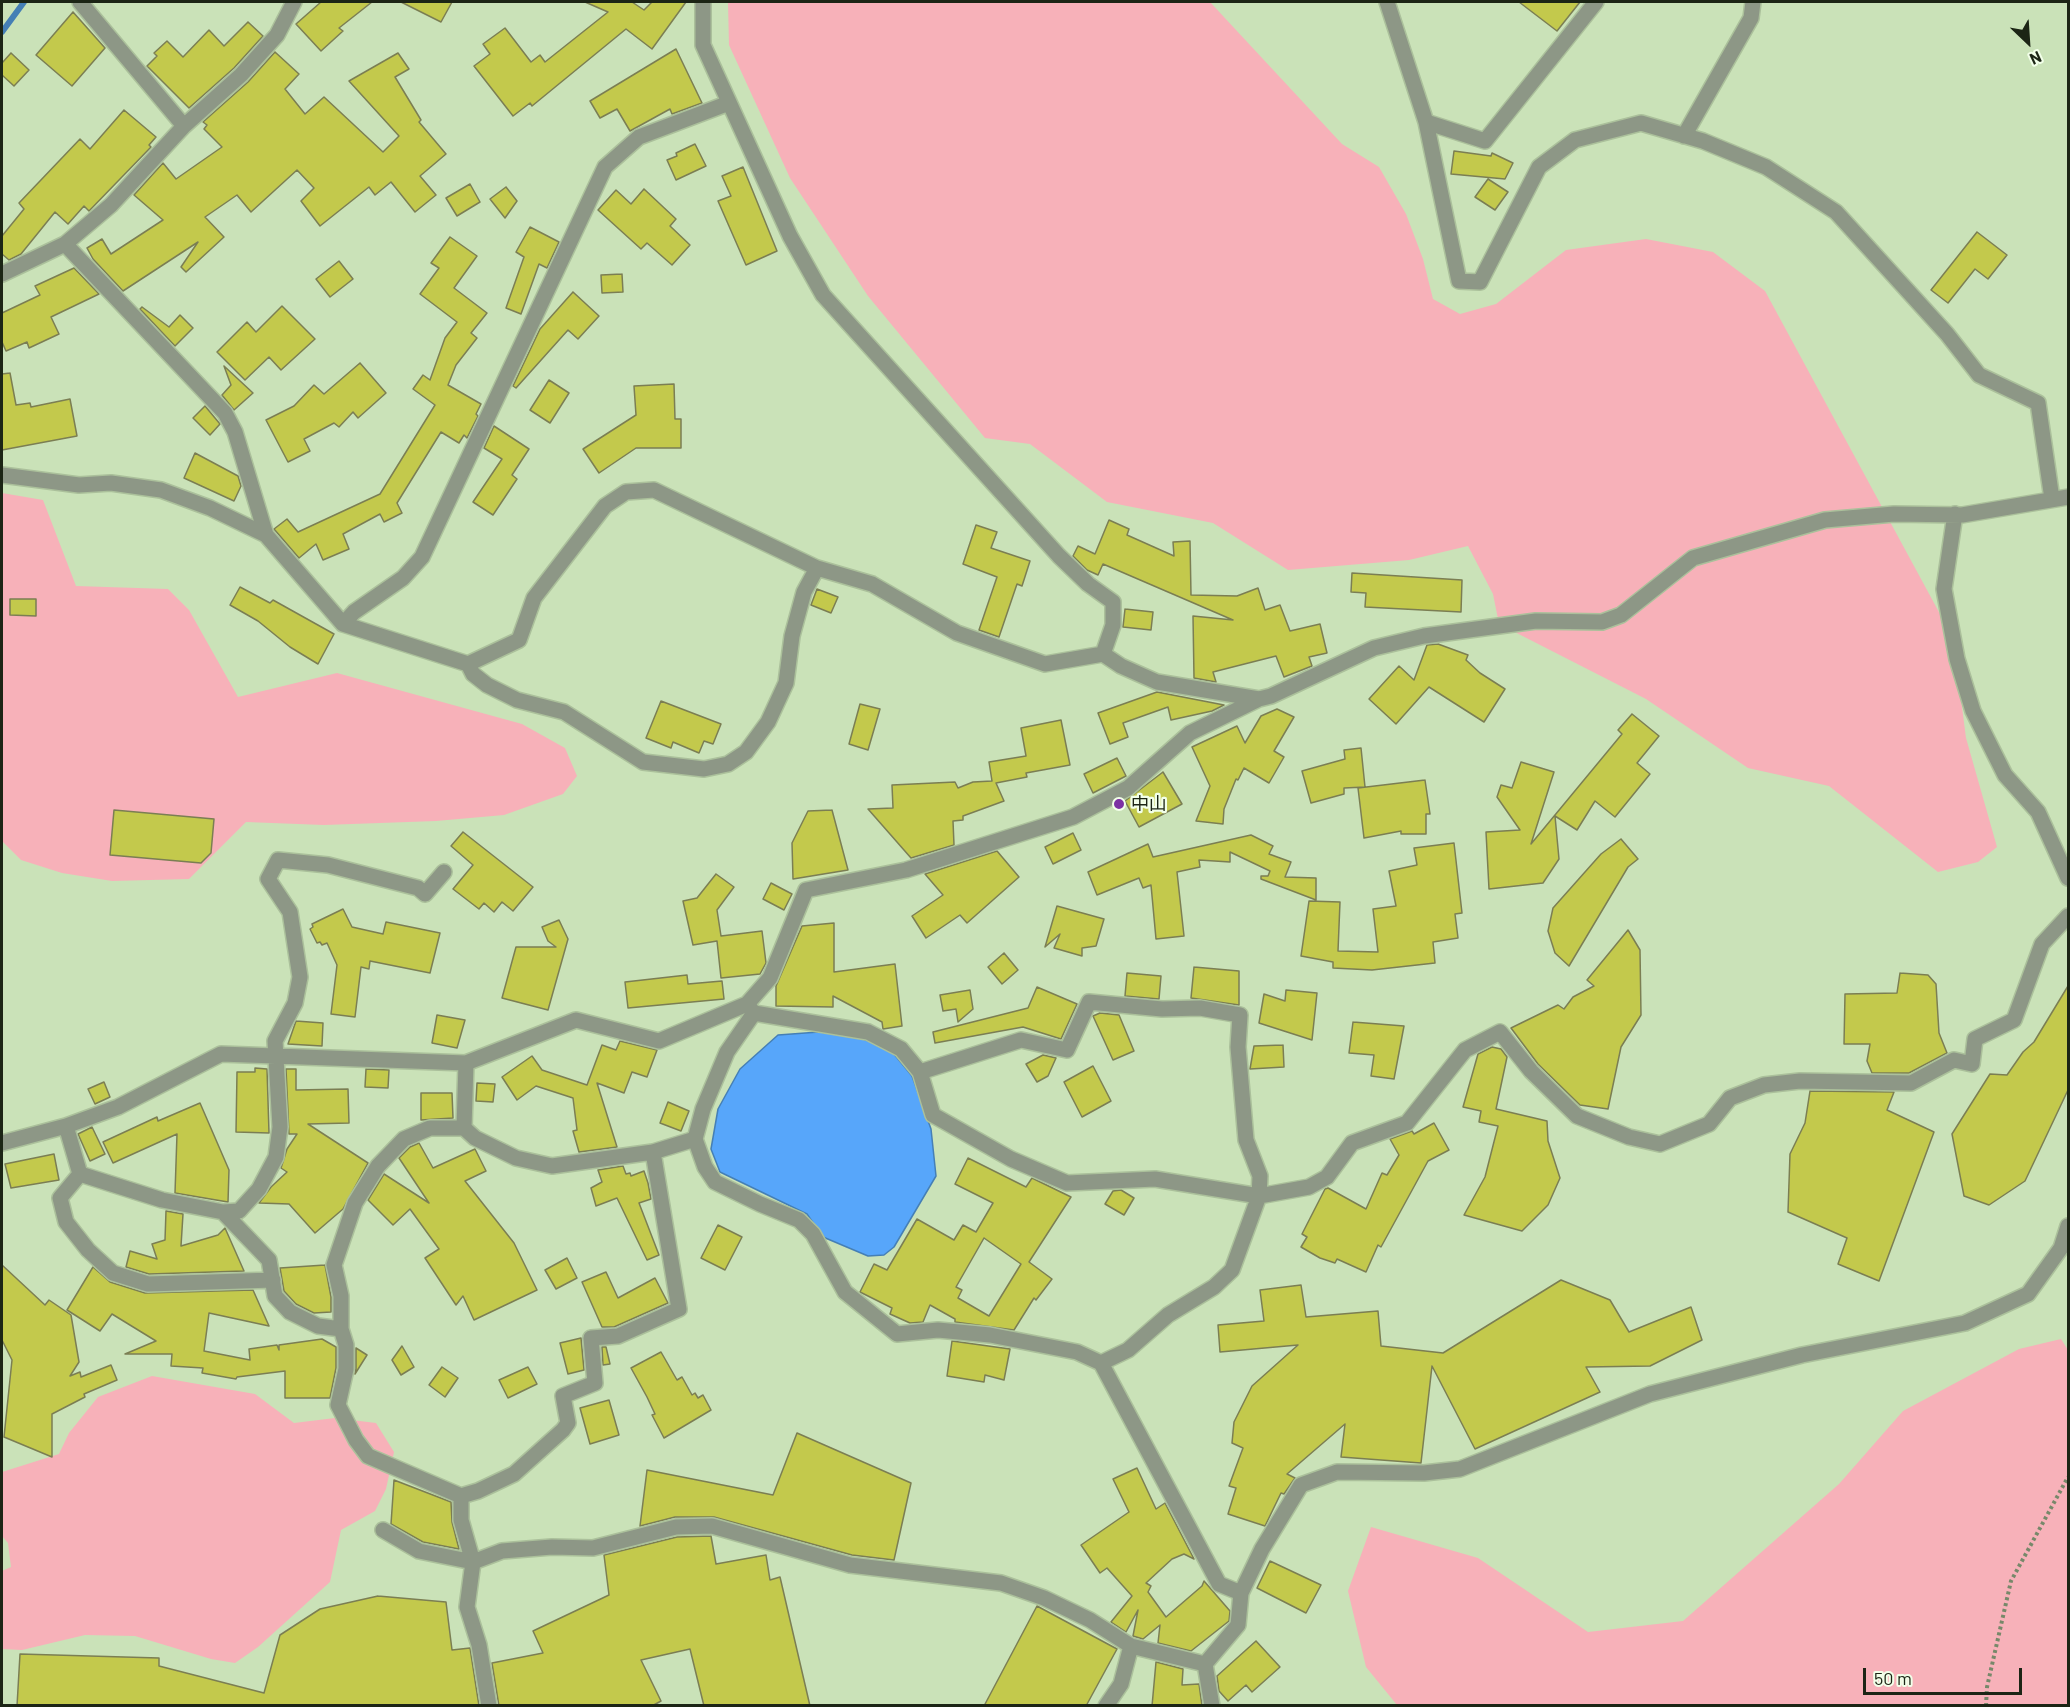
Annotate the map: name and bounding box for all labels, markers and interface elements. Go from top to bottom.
north arrow [1998,12,2058,72]
text: N [2027,48,2045,70]
place label: 中山 [1131,793,1167,815]
marker: 中山 [1112,797,1126,811]
scale bar [1866,1656,2025,1694]
text: 50 m [1874,1667,1912,1689]

